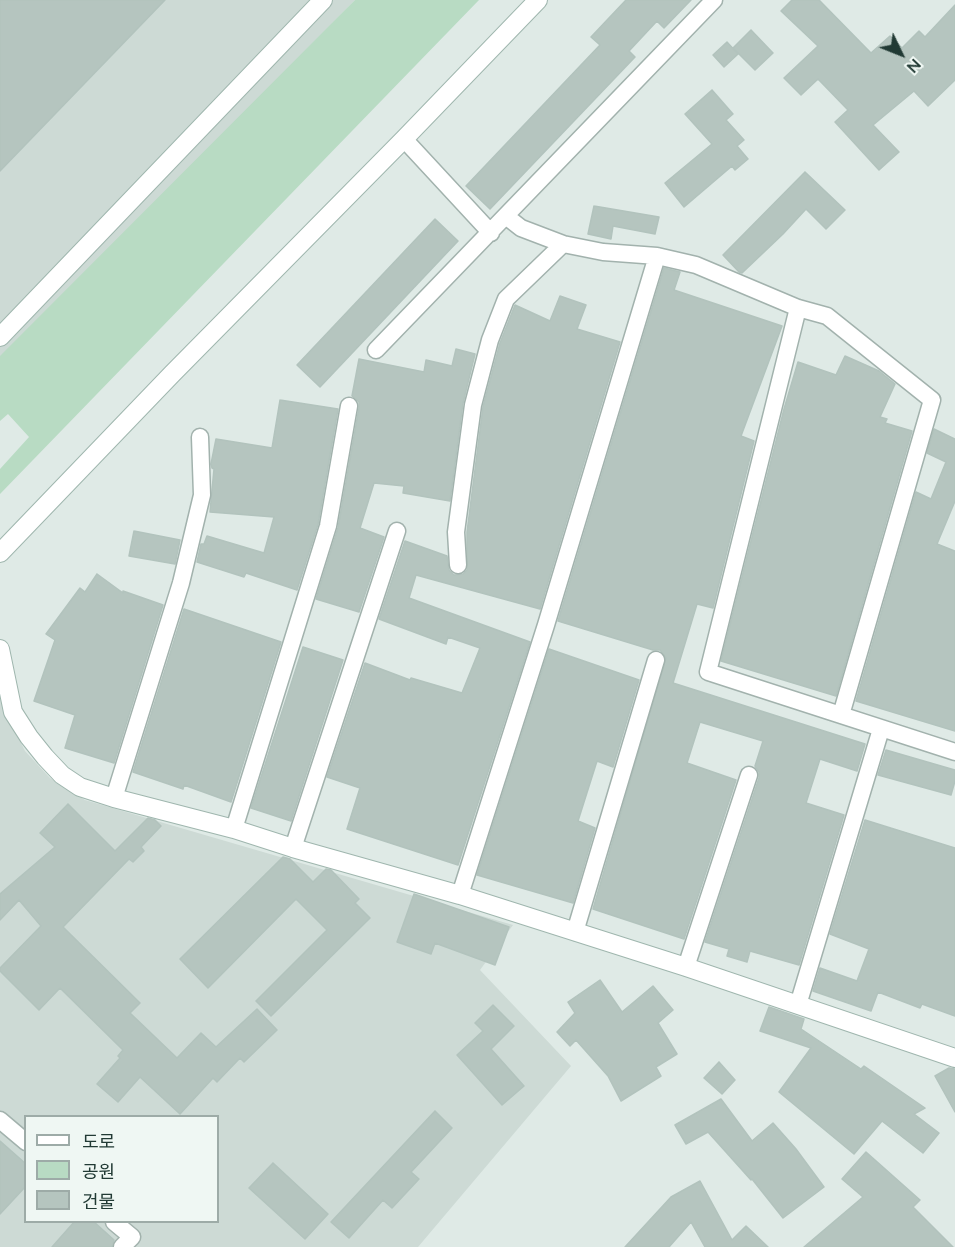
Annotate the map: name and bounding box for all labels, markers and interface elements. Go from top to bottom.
north arrow [871,24,931,84]
text: N [903,56,926,78]
legend [24,1115,219,1223]
text: 도로 [82,1130,115,1152]
text: 공원 [82,1160,115,1182]
text: 건물 [82,1190,115,1212]

